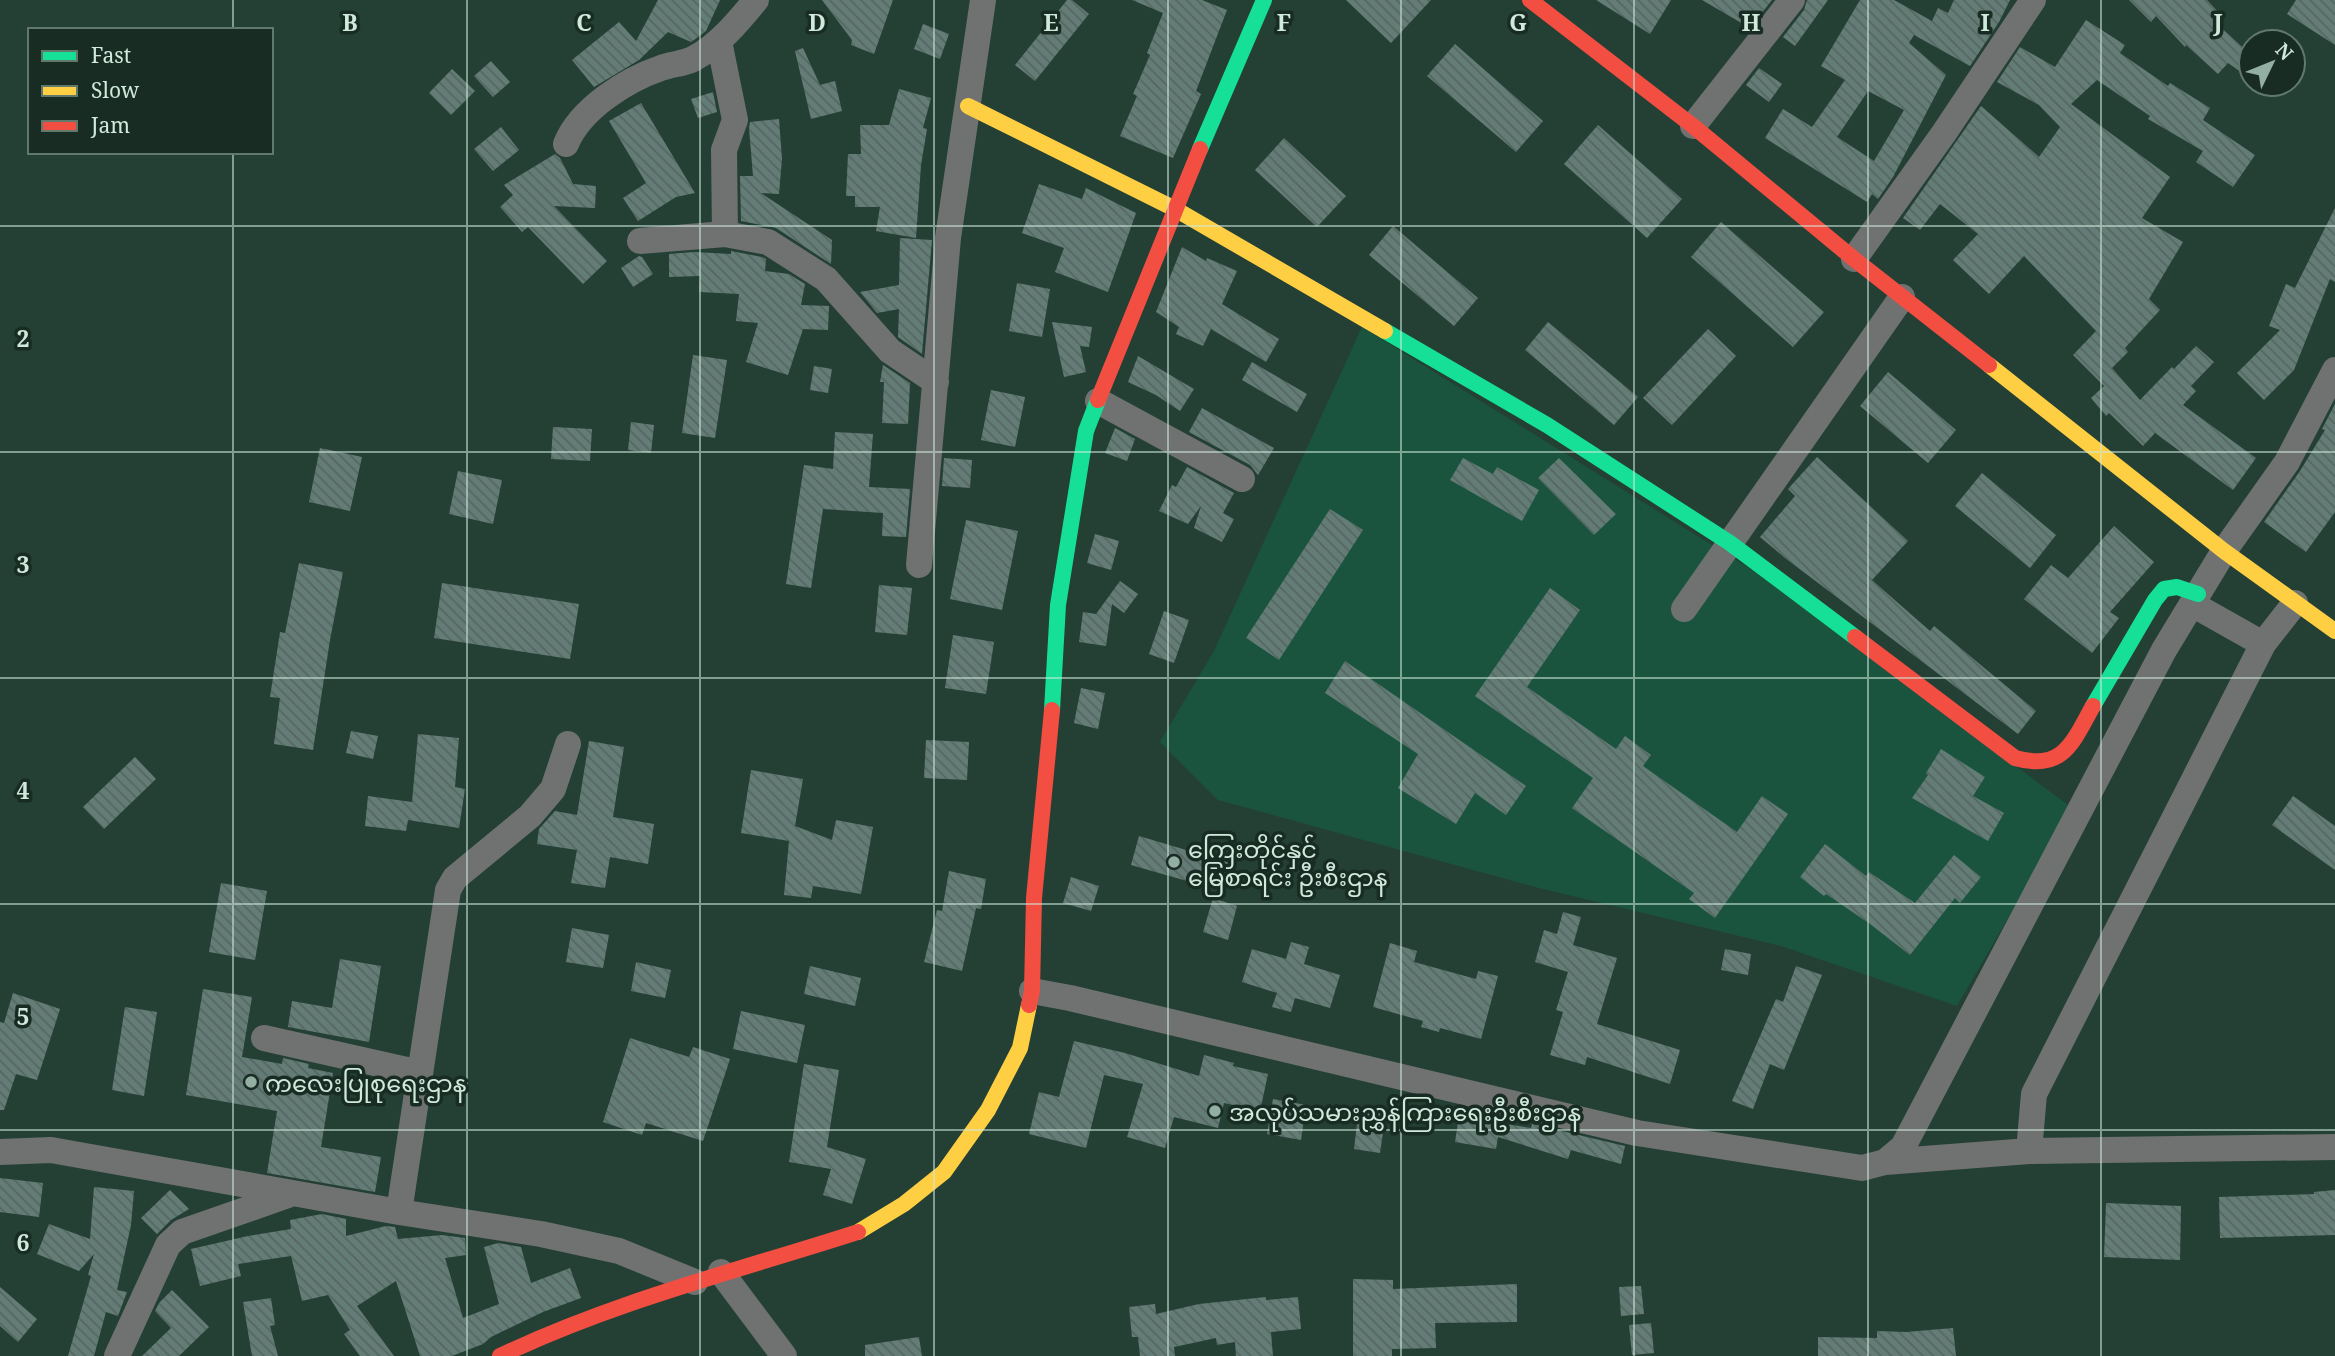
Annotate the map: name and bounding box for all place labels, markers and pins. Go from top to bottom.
place label: ကြေးတိုင်နှင့် မြေစာရင်း ဦးစီးဌာန [1188,832,1387,897]
marker: ကြေးတိုင်နှင့် မြေစာရင်း ဦးစီးဌာန [1166,854,1182,870]
place label: ကလေးပြုစုရေးဌာန [265,1066,466,1103]
marker: ကလေးပြုစုရေးဌာန [243,1074,259,1090]
place label: အလုပ်သမားညွှန်ကြားရေးဦးစီးဌာန [1229,1095,1581,1132]
marker: အလုပ်သမားညွှန်ကြားရေးဦးစီးဌာန [1207,1103,1223,1119]

